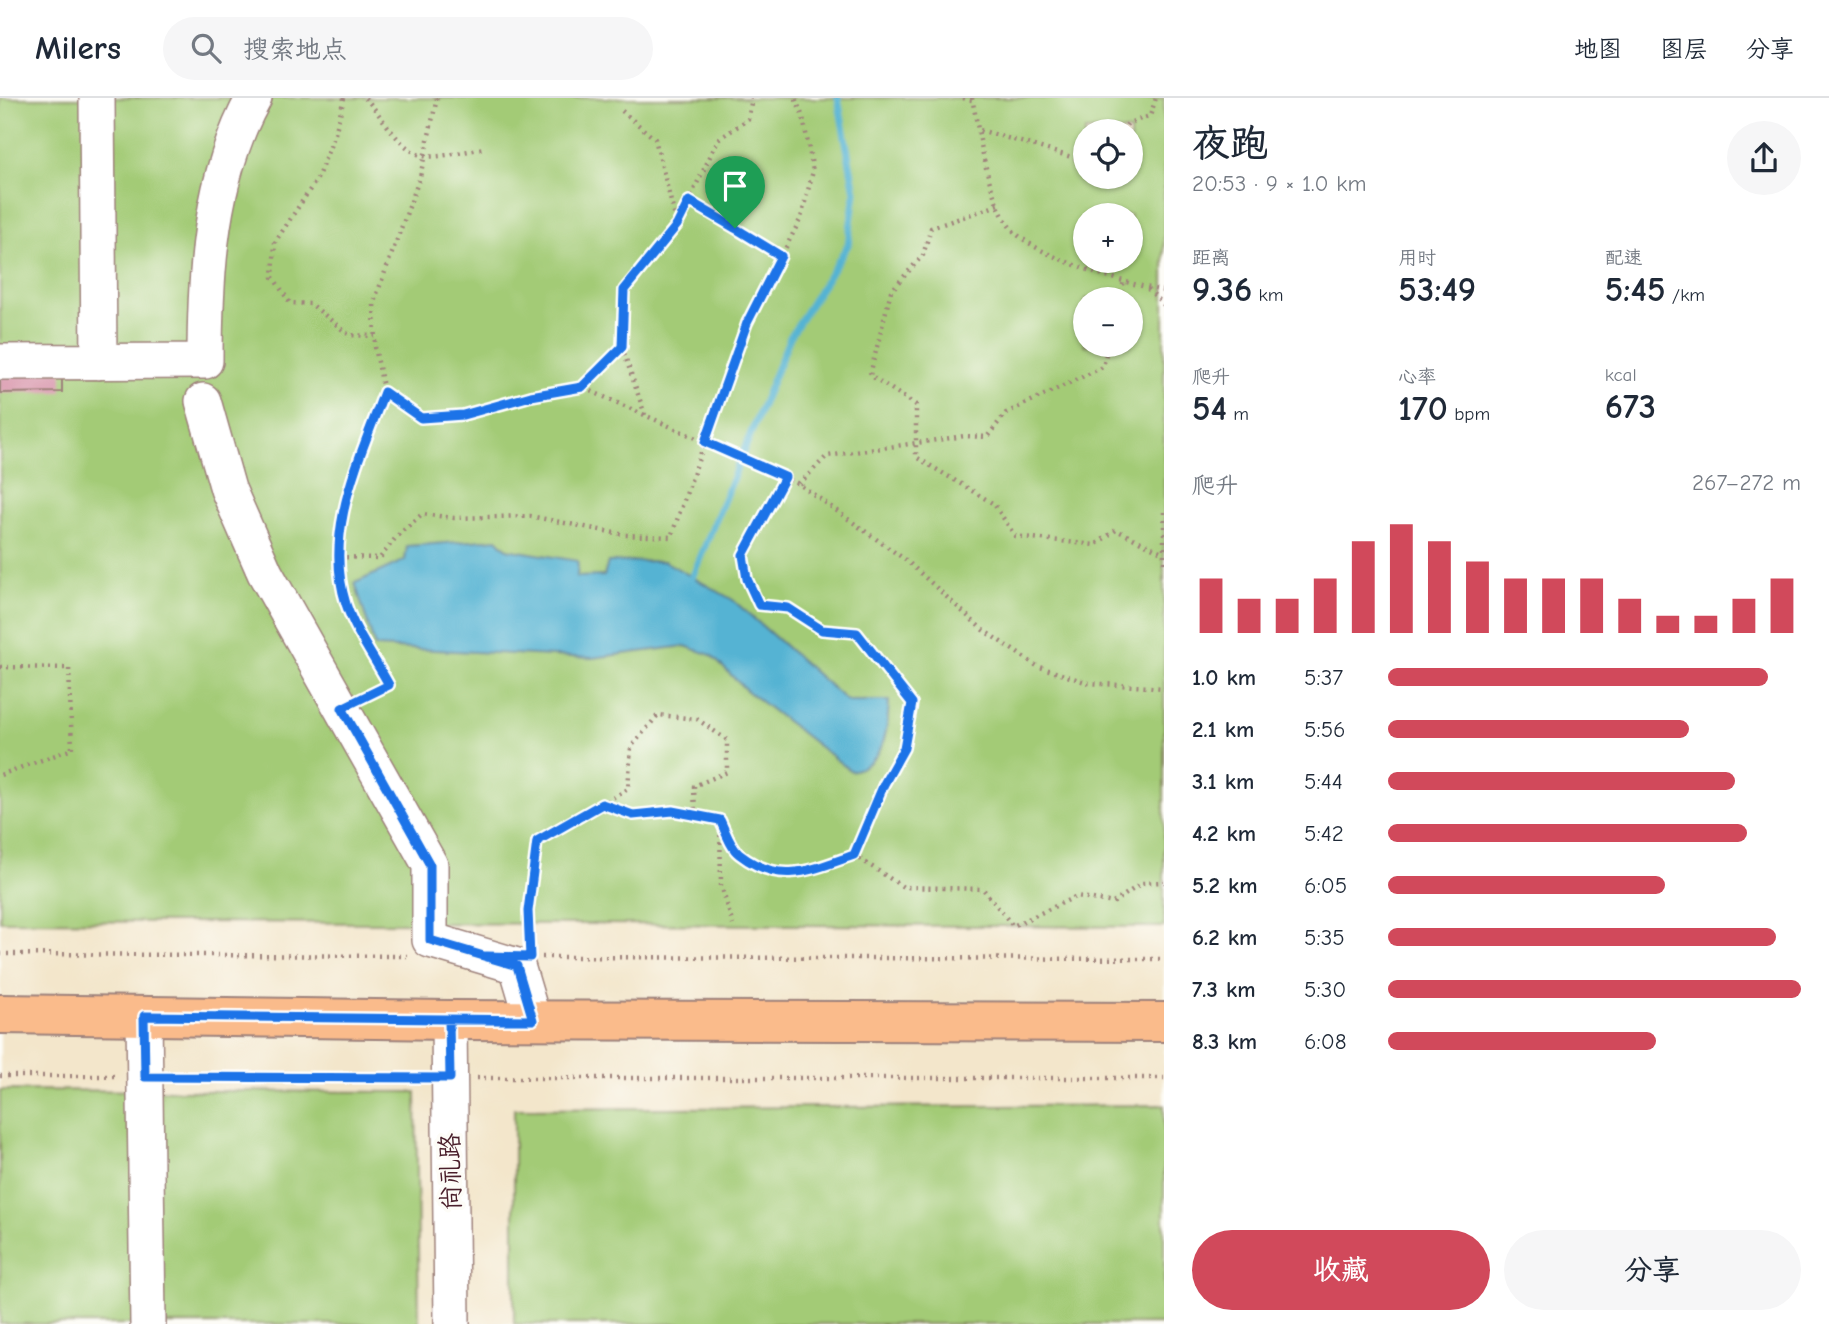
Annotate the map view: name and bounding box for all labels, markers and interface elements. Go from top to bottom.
search box [163,17,653,80]
text: Milers [35,29,121,67]
icon: search [187,29,225,67]
text: 搜索地点 [243,35,347,65]
text: 地图 [1574,35,1622,63]
text: 图层 [1660,35,1708,63]
text: 分享 [1746,35,1794,63]
map controls [1073,119,1143,357]
button: locate [1073,119,1143,189]
button: share [1727,121,1801,195]
text: 夜跑 [1192,122,1268,166]
pin [705,156,765,228]
icon: arrive [716,167,754,205]
text: 20:53 · 9 × 1.0 km [1192,170,1366,197]
button: + [1073,203,1143,273]
text: 距离 [1192,247,1230,269]
text: 用时 [1398,247,1436,269]
text: 配速 [1605,247,1643,269]
text: 9.36 [1192,269,1252,310]
text: 53:49 [1398,269,1476,310]
text: 5:45 [1605,269,1666,310]
text: km [1252,284,1283,306]
text: /km [1666,284,1705,306]
button: − [1073,287,1143,357]
text: kcal [1605,364,1637,386]
text: 爬升 [1192,366,1230,388]
text: 心率 [1398,366,1436,388]
text: 673 [1605,386,1656,427]
text: 54 [1192,388,1227,429]
text: 170 [1398,388,1448,429]
text: m [1227,403,1249,425]
text: bpm [1448,403,1490,425]
text: 267–272 m [1692,469,1801,496]
text: 爬升 [1192,472,1238,499]
text: 1.0 km [1192,664,1256,691]
text: 5:37 [1304,664,1343,691]
text: 2.1 km [1192,716,1254,743]
text: 5:56 [1304,716,1346,743]
text: 3.1 km [1192,768,1254,795]
text: 5:44 [1304,768,1343,795]
text: 4.2 km [1192,820,1256,847]
text: 5:42 [1304,820,1344,847]
text: 5.2 km [1192,872,1258,899]
text: 6:05 [1304,872,1347,899]
text: 6.2 km [1192,924,1257,951]
text: 5:35 [1304,924,1345,951]
text: 7.3 km [1192,976,1256,1003]
text: 5:30 [1304,976,1346,1003]
text: 8.3 km [1192,1028,1257,1055]
text: 6:08 [1304,1028,1346,1055]
street label: 尚礼路 [435,1133,467,1211]
button: 收藏 [1192,1230,1490,1310]
button: 分享 [1504,1230,1801,1310]

